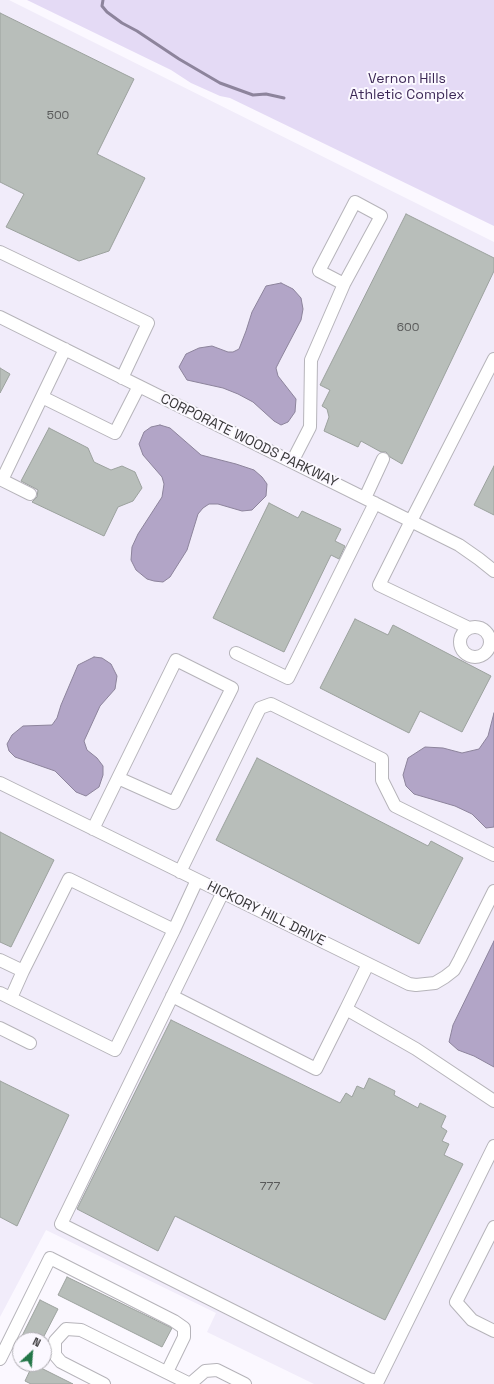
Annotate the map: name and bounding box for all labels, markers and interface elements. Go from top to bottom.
park label: Vernon Hills Athletic Complex [349,71,465,104]
house number: 500 [47,109,69,123]
house number: 600 [397,321,419,335]
street label: CORPORATE WOODS PARKWAY [158,391,340,491]
street label: HICKORY HILL DRIVE [204,878,328,950]
house number: 777 [260,1180,280,1194]
north arrow [12,1332,52,1372]
text: N [30,1334,43,1350]

